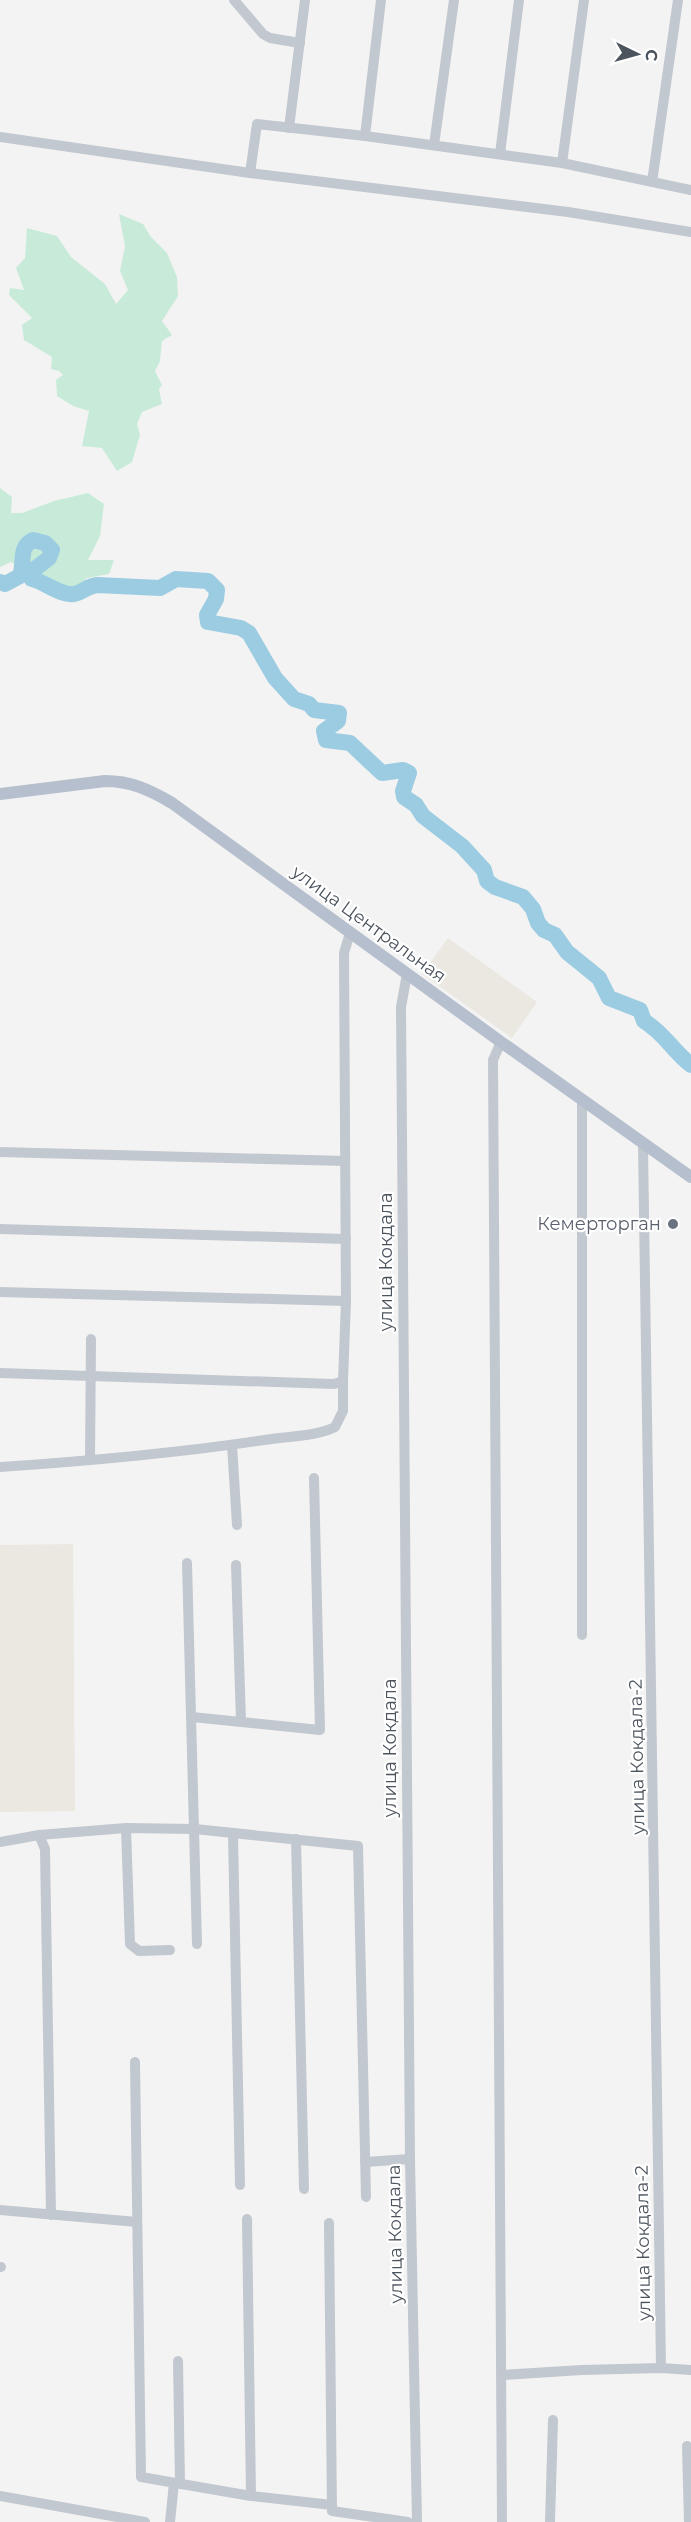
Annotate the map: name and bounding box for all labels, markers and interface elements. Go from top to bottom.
north arrow [607,24,667,84]
text: С [641,49,661,62]
street label: улица Центральная [287,860,450,987]
street label: улица Кокдала [375,1193,397,1333]
place label: Кемерторган [537,1213,661,1235]
marker: Кемерторган [666,1217,680,1231]
street label: улица Кокдала [379,1679,401,1819]
street label: улица Кокдала-2 [625,1679,649,1836]
street label: улица Кокдала [383,2164,407,2305]
street label: улица Кокдала-2 [631,2165,655,2322]

